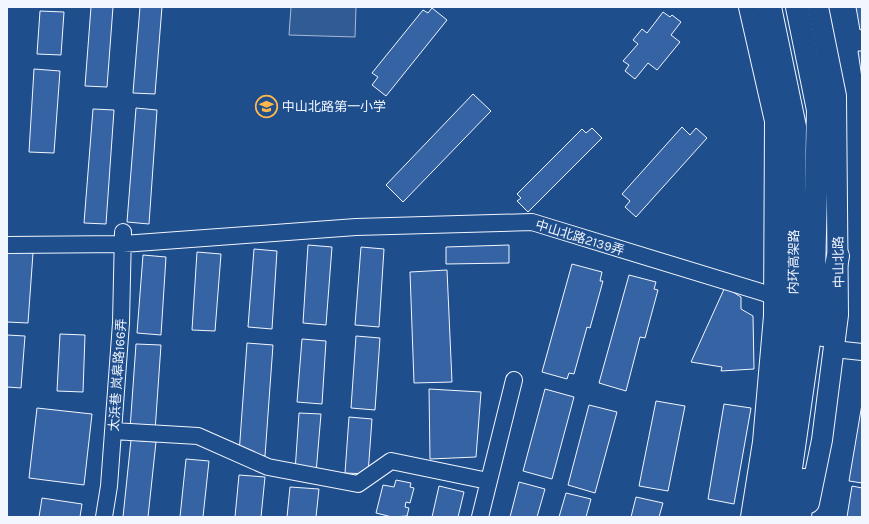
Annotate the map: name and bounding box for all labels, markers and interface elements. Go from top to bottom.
school or university icon: 中山北路第一小学 [254,93,280,119]
place label: 中山北路第一小学 [282,99,386,114]
street label: 中山北路2139弄 [534,217,626,258]
street label: 内环高架路 [785,229,802,295]
street label: 中山北路 [831,236,846,288]
street label: 太浜巷 岚皋路166弄 [106,318,129,432]

